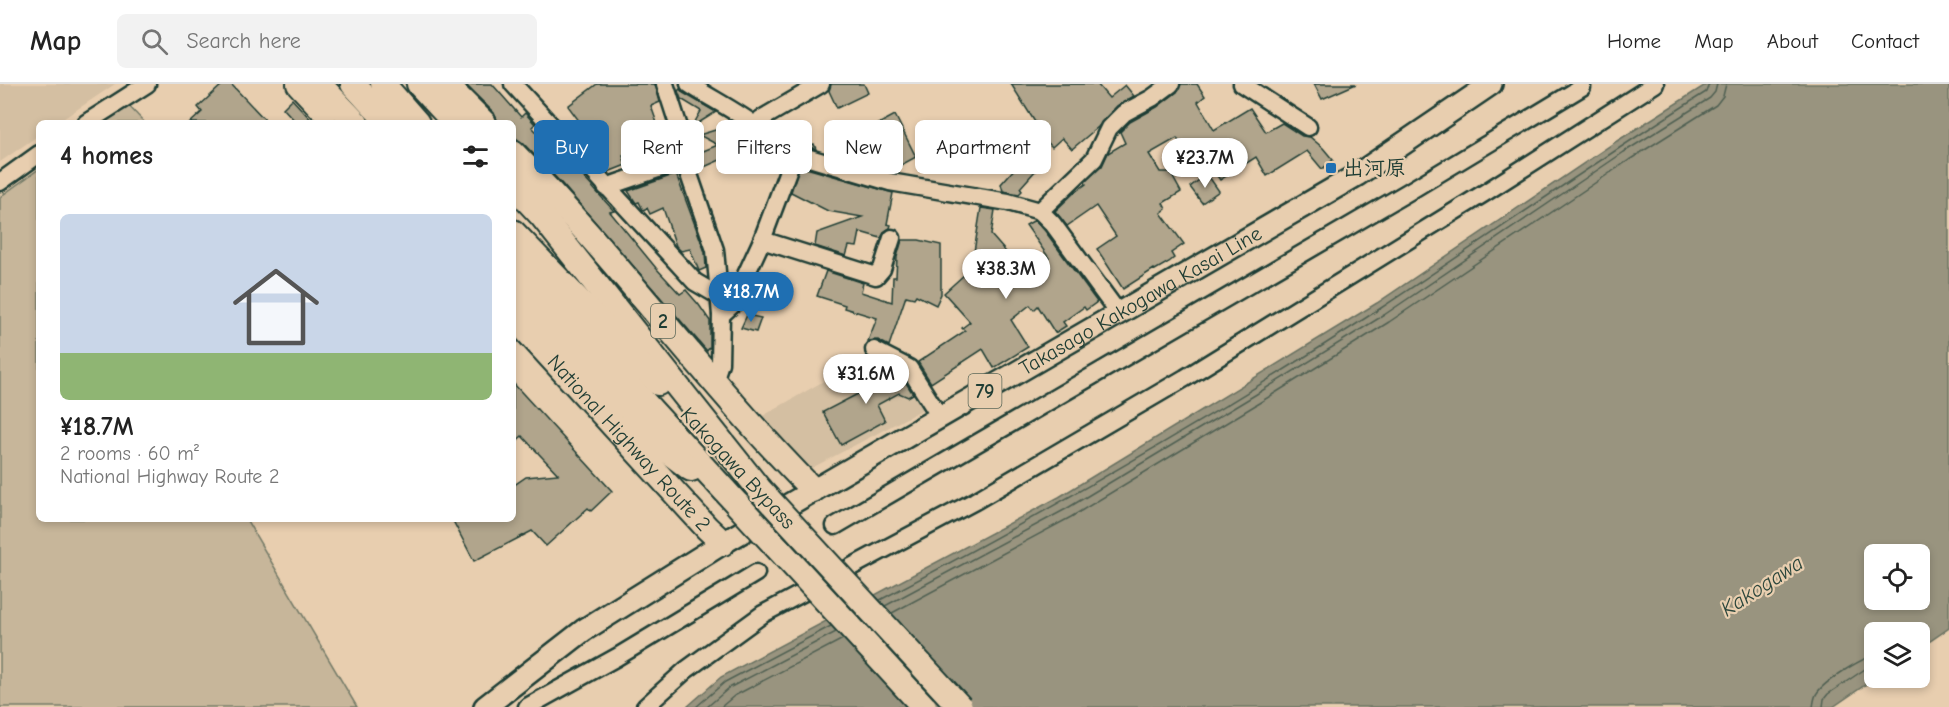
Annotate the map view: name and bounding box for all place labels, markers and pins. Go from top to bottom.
pin: ¥23.7M [1156,138,1254,189]
place label: 出河原 [1343,156,1406,180]
marker: 出河原 [1324,161,1338,175]
pin: ¥38.3M [957,249,1055,300]
pin: ¥18.7M [702,272,800,323]
pin: ¥31.6M [817,354,915,405]

